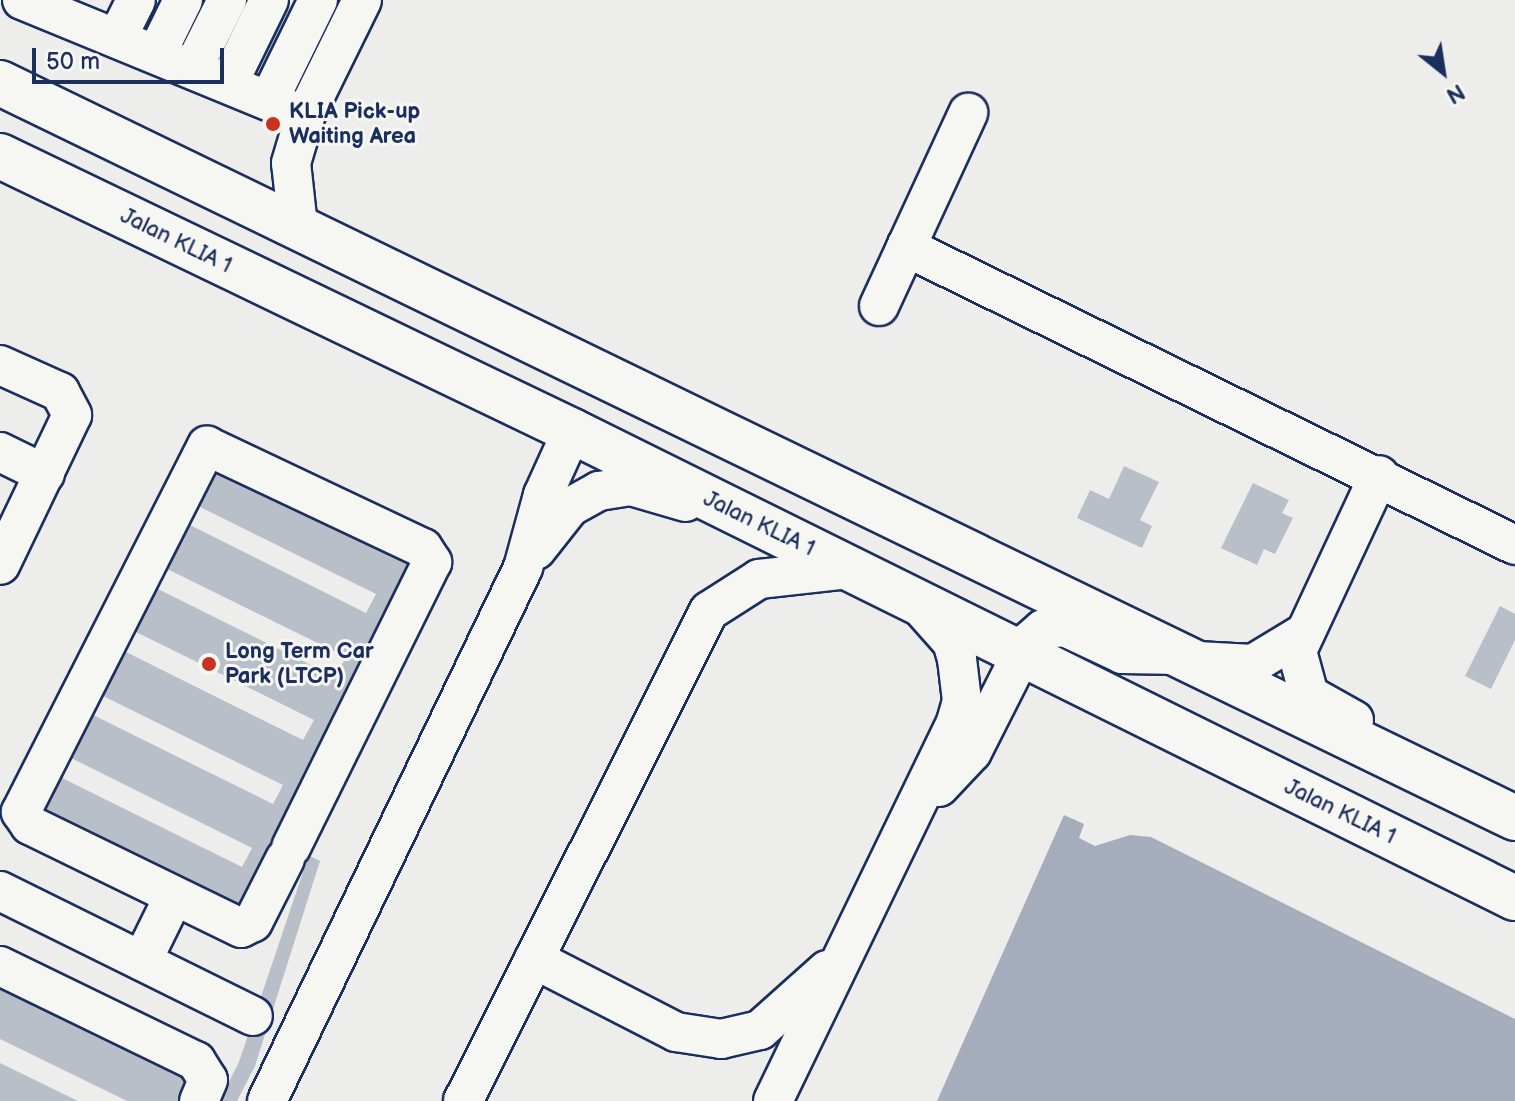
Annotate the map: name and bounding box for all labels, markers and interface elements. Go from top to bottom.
scale bar [36,32,228,82]
north arrow [1403,32,1483,112]
text: 50 m [46,47,100,76]
text: N [1441,77,1469,109]
place label: KLIA Pick-up Waiting Area [289,98,420,150]
marker: KLIA Pick-up Waiting Area [264,115,282,133]
street label: Jalan KLIA 1 [116,203,236,279]
street label: Jalan KLIA 1 [699,486,819,562]
place label: Long Term Car Park (LTCP) [225,638,374,690]
marker: Long Term Car Park (LTCP) [200,655,218,673]
street label: Jalan KLIA 1 [1280,774,1400,850]

